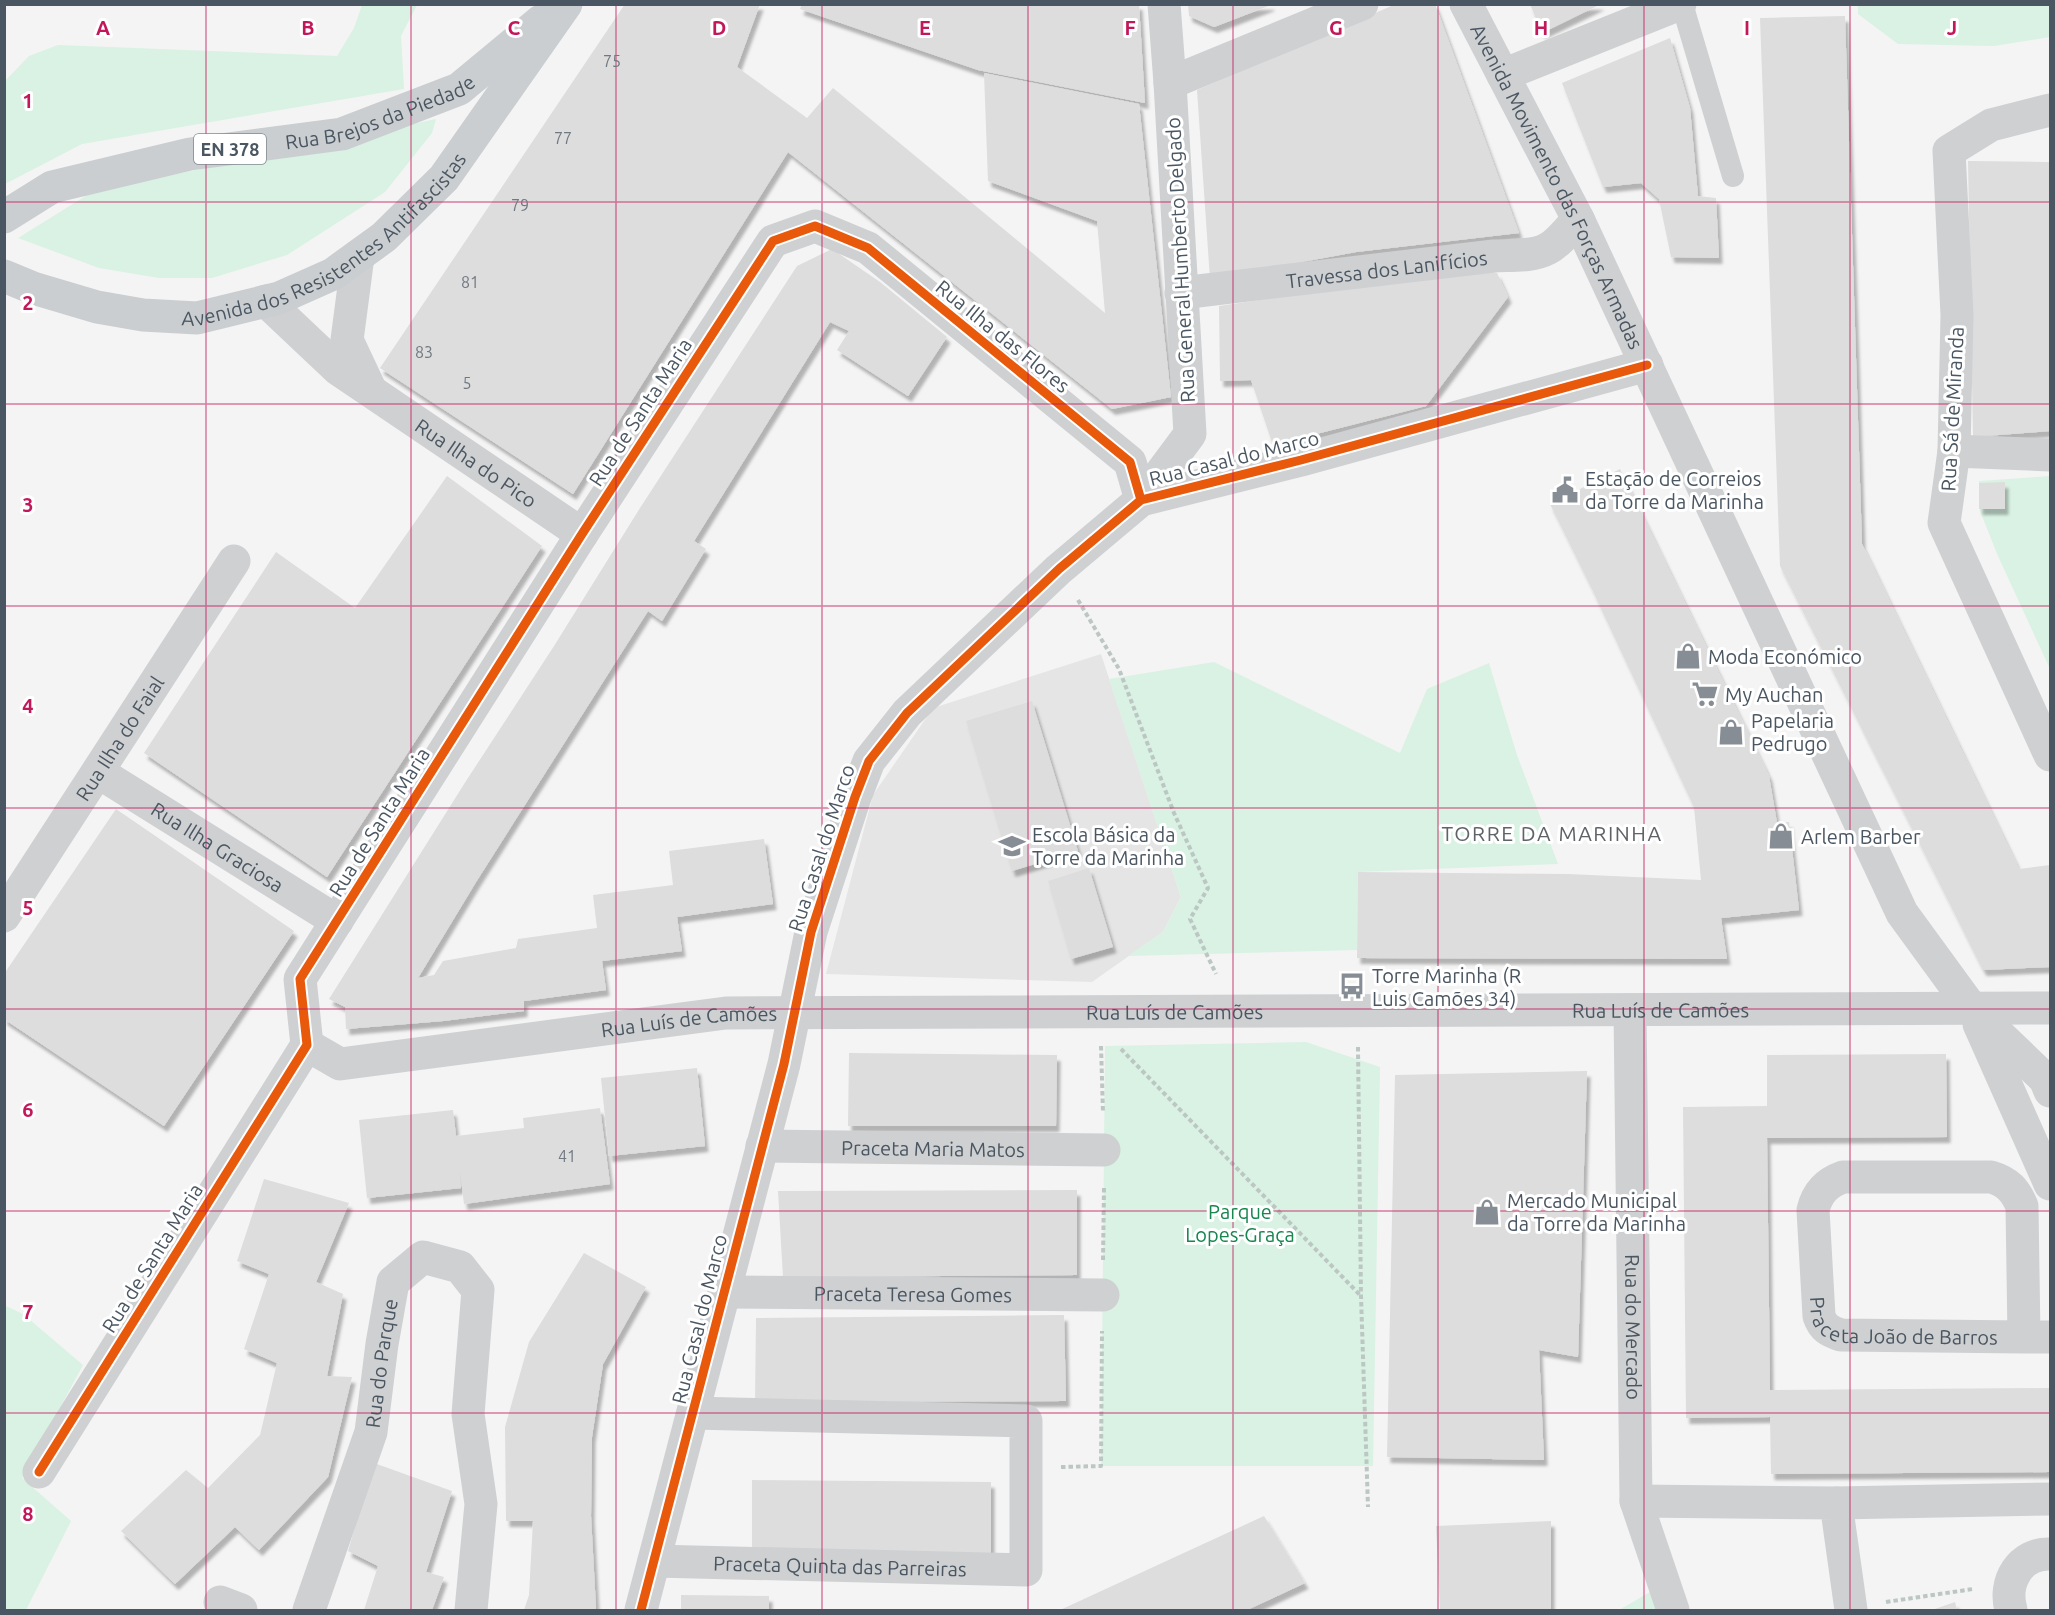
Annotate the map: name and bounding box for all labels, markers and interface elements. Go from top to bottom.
text: A [96,16,110,39]
text: B [301,16,315,39]
text: C [508,16,521,39]
text: D [712,16,726,39]
text: E [919,16,931,39]
text: F [1124,16,1136,39]
text: G [1329,16,1343,39]
text: H [1534,16,1548,39]
text: I [1744,16,1750,39]
text: J [1947,16,1957,39]
street label: Avenida Movimento das Forças Armadas [1467,20,1648,352]
house number: 75 [603,52,621,70]
street label: Rua Brejos da Piedade [284,70,479,153]
text: 1 [22,89,34,112]
street label: Rua General Humberto Delgado [1161,117,1199,403]
house number: 77 [554,129,572,147]
road number: EN 378 [194,134,266,164]
street label: Avenida dos Resistentes Antifascistas [181,148,470,330]
house number: 79 [511,196,529,214]
street label: Travessa dos Lanifícios [1285,245,1489,292]
house number: 81 [461,273,479,291]
street label: Rua Ilha das Flores [932,275,1074,397]
text: 2 [22,291,34,314]
street label: Rua Sá de Miranda [1936,326,1968,492]
street label: Rua de Santa Maria [584,334,696,490]
house number: 83 [415,343,433,361]
house number: 5 [462,374,472,392]
street label: Rua Ilha do Pico [411,413,541,512]
street label: Rua Casal do Marco [1147,426,1321,490]
place label: Estação de Correios da Torre da Marinha [1585,467,1764,513]
public building icon: Estação de Correios da Torre da Marinha [1550,475,1580,505]
text: 3 [22,493,34,516]
shop icon: Moda Económico [1673,641,1703,671]
place label: Moda Económico [1708,645,1862,668]
street label: Rua Ilha do Faial [71,671,168,805]
supermarket icon: My Auchan [1690,679,1720,709]
place label: My Auchan [1725,683,1823,706]
text: 4 [22,694,34,717]
place label: Papelaria Pedrugo [1751,709,1834,755]
shop icon: Papelaria Pedrugo [1716,717,1746,747]
street label: Rua de Santa Maria [324,743,434,901]
street label: Rua Casal do Marco [783,762,859,934]
street label: Rua Ilha Graciosa [147,797,288,896]
district label: TORRE DA MARINHA [1441,821,1663,845]
shop icon: Arlem Barber [1766,821,1796,851]
place label: Escola Básica da Torre da Marinha [1032,823,1184,869]
place label: Arlem Barber [1801,825,1921,848]
school or university icon: Escola Básica da Torre da Marinha [997,831,1027,861]
text: 5 [22,896,34,919]
place label: Torre Marinha (R Luis Camões 34) [1372,964,1521,1010]
bus stop icon: Torre Marinha (R Luis Camões 34) [1337,971,1367,1001]
street label: Rua Luís de Camões [1572,998,1749,1021]
street label: Rua Luís de Camões [1086,999,1263,1023]
street label: Rua Luís de Camões [600,1001,777,1041]
text: 6 [22,1098,34,1121]
street label: Praceta Maria Matos [841,1135,1025,1161]
house number: 41 [558,1147,576,1165]
street label: Rua de Santa Maria [97,1179,207,1337]
place label: Mercado Municipal da Torre da Marinha [1507,1189,1686,1235]
shop icon: Mercado Municipal da Torre da Marinha [1472,1197,1502,1227]
park label: Parque Lopes-Graça [1185,1200,1295,1246]
street label: Rua Casal do Marco [667,1232,731,1406]
street label: Rua do Mercado [1621,1254,1646,1400]
street label: Praceta Teresa Gomes [814,1281,1012,1306]
street label: Praceta João de Barros [1806,1296,1998,1348]
street label: Rua do Parque [360,1297,401,1429]
text: 7 [22,1300,34,1323]
text: 8 [22,1502,34,1525]
street label: Praceta Quinta das Parreiras [713,1551,967,1580]

